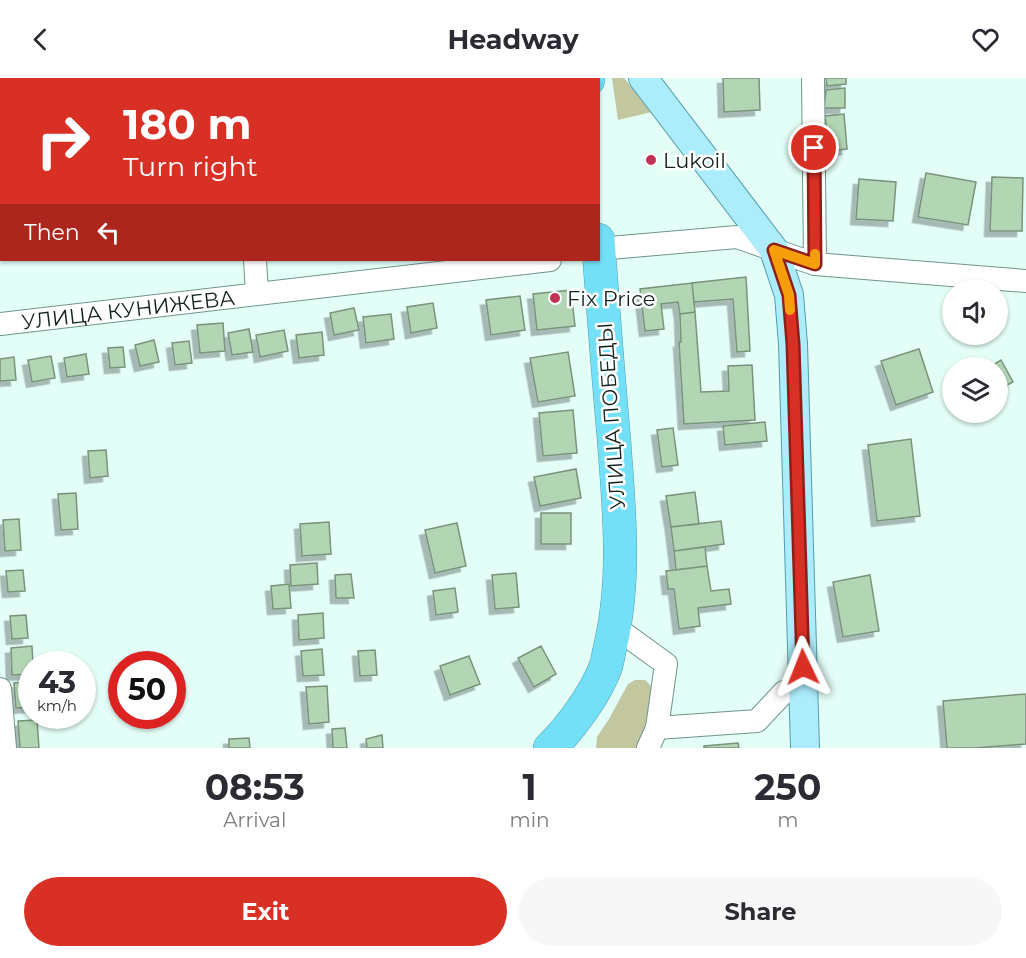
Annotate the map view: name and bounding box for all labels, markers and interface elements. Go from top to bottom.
icon: back [24,23,57,56]
text: Headway [447,23,579,56]
icon: heart [969,23,1002,56]
text: 180 m [123,98,252,150]
icon: right [24,102,102,180]
pin [788,122,839,173]
icon: arrive [797,131,830,164]
place label: Lukoil [663,148,726,173]
text: Turn right [123,150,258,183]
marker: Lukoil [644,153,658,167]
icon: left [92,216,125,249]
text: Then [24,219,80,246]
map controls [942,279,1008,423]
button: sound [942,279,1008,345]
street label: УЛИЦА КУНИЖЕВА [20,284,236,334]
place label: Fix Price [567,286,656,311]
marker: Fix Price [548,291,562,305]
street label: УЛИЦА ПОБЕДЫ [592,322,630,510]
button: layers [942,357,1008,423]
position arrow [771,635,835,699]
speed limit sign: 50 [108,651,186,729]
text: 43 [38,664,76,701]
text: km/h [37,696,77,715]
text: 08:53 [205,765,305,809]
text: 1 [522,765,537,809]
text: 250 [754,765,821,809]
text: Arrival [223,808,286,832]
text: min [509,808,550,832]
text: m [777,808,798,832]
button: Exit [24,877,507,946]
button: Share [519,877,1002,946]

